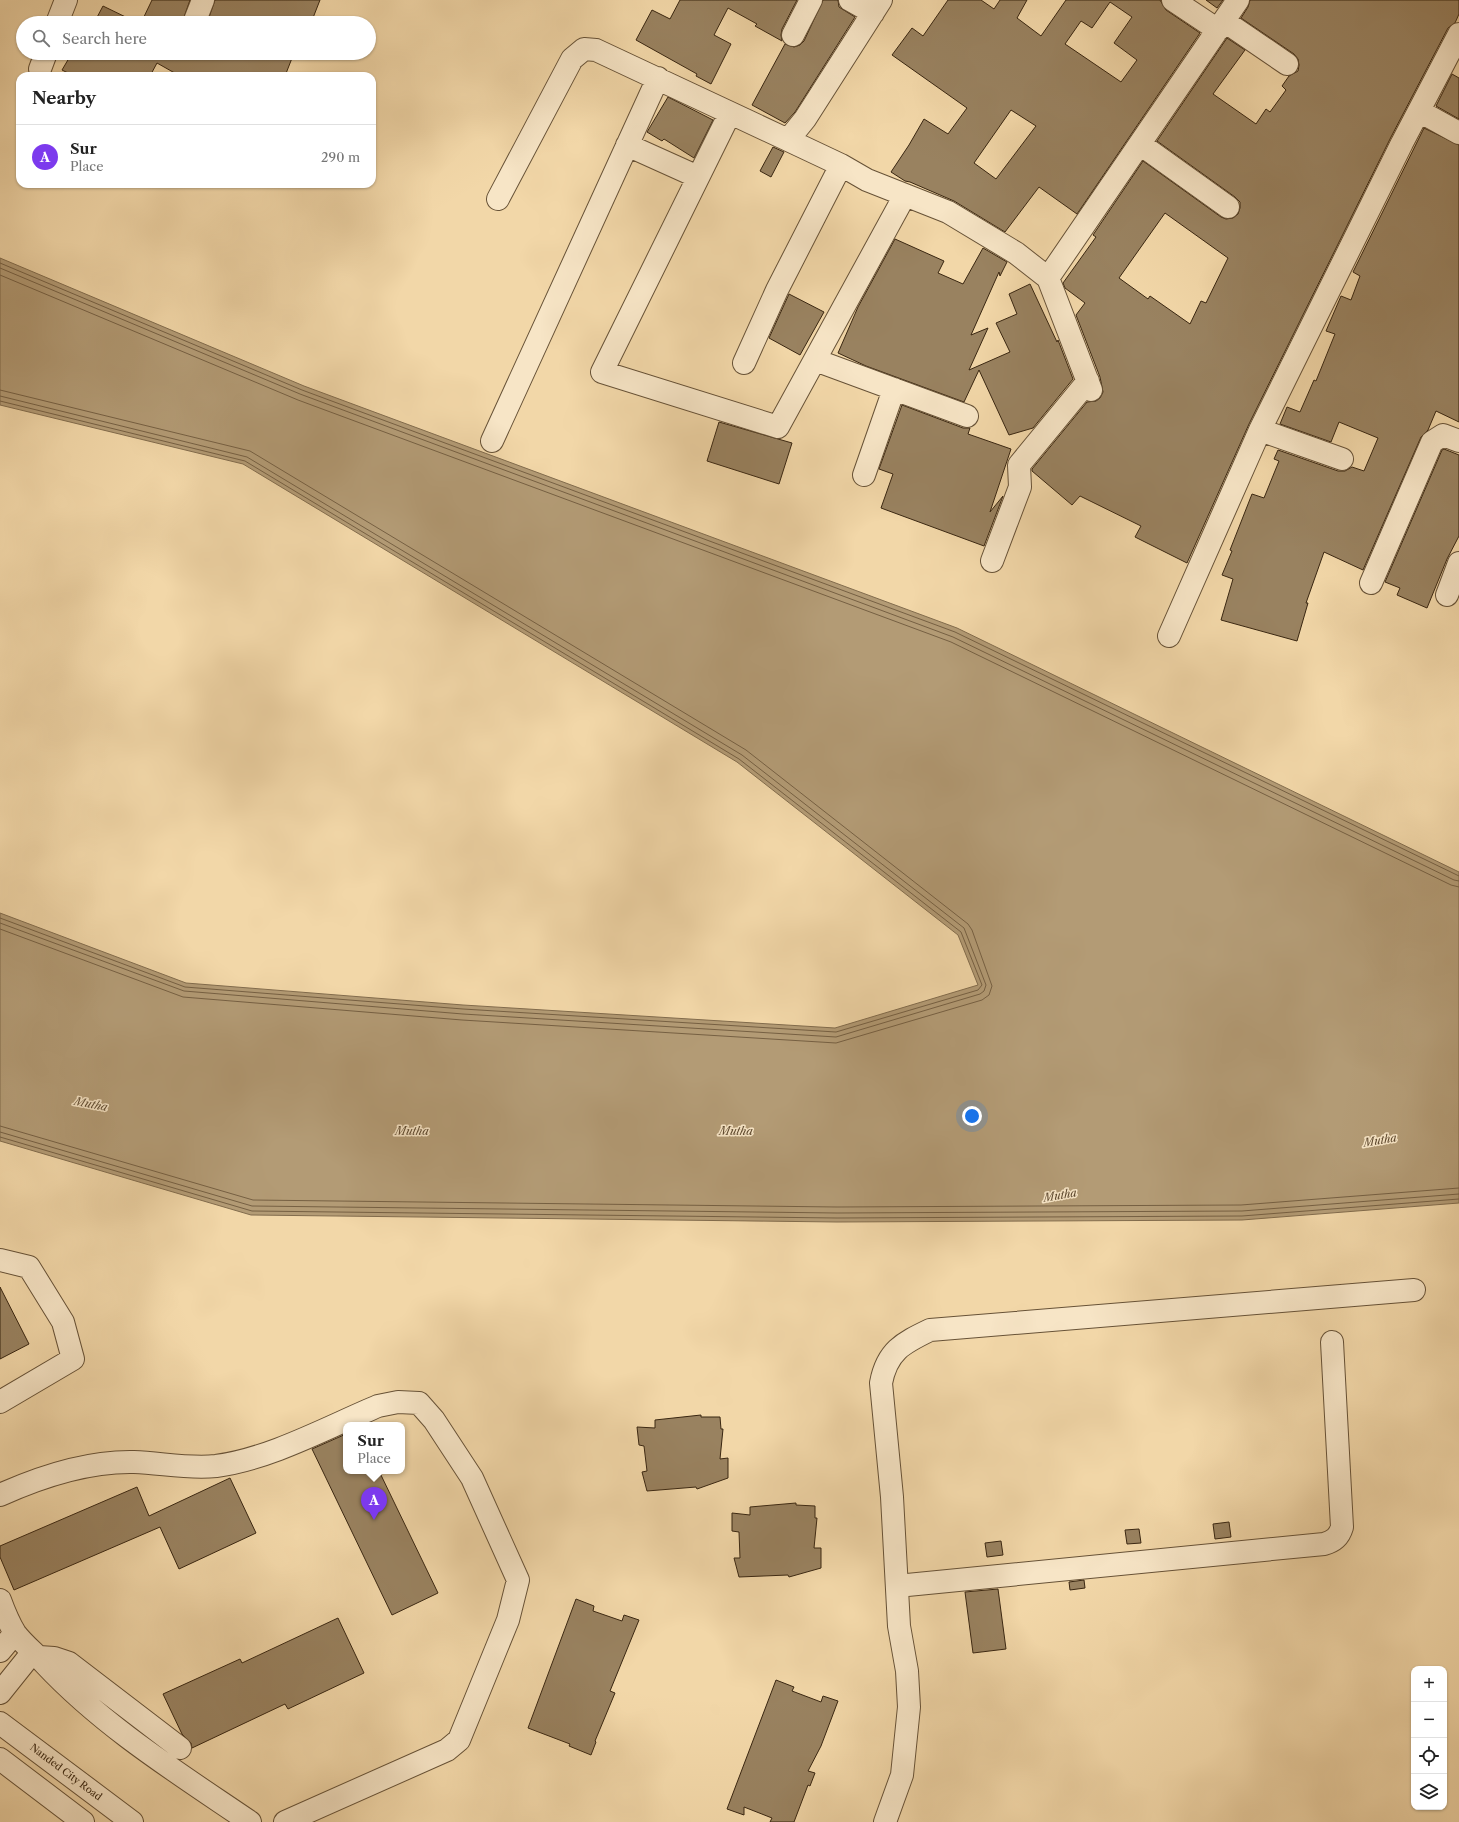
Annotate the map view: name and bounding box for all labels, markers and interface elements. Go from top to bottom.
search box [16,16,376,60]
icon: search [30,27,52,49]
text: Search here [62,29,147,48]
text: Nearby [32,88,96,108]
text: Sur [70,139,97,158]
text: A [40,149,50,165]
text: 290 m [321,149,360,165]
text: Place [70,158,103,174]
water label: Mutha [71,1094,109,1114]
your location [962,1106,982,1126]
water label: Mutha [393,1124,429,1138]
water label: Mutha [717,1124,753,1138]
water label: Mutha [1360,1130,1398,1150]
water label: Mutha [1040,1185,1078,1205]
popup [343,1422,405,1474]
text: Sur [357,1431,384,1450]
text: Place [357,1450,391,1466]
pin: A [361,1487,387,1520]
map controls [1411,1666,1447,1810]
button: + [1411,1666,1447,1702]
button: − [1411,1702,1447,1738]
button: locate [1411,1738,1447,1774]
street label: Nanded City Road [27,1741,105,1803]
button: layers [1411,1774,1447,1810]

